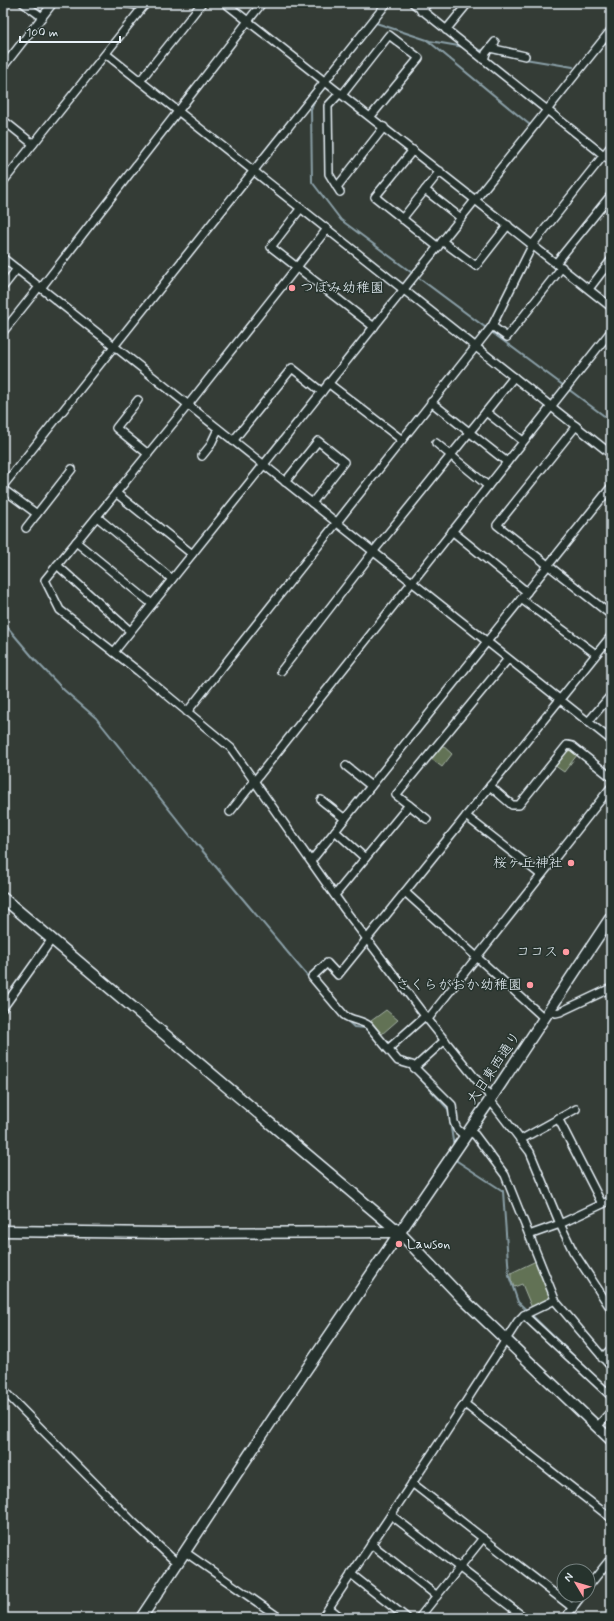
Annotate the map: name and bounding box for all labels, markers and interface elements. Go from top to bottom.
scale bar [20,18,120,44]
text: 100 m [26,25,58,41]
place label: つぼみ幼稚園 [300,279,384,297]
marker: つぼみ幼稚園 [287,283,297,293]
place label: 桜ヶ丘神社 [493,854,563,872]
marker: 桜ヶ丘神社 [566,858,576,868]
place label: ココス [516,943,558,961]
marker: ココス [561,947,571,957]
place label: さくらがおか幼稚園 [396,976,522,994]
marker: さくらがおか幼稚園 [525,980,535,990]
street label: 大日東西通り [463,1028,525,1108]
place label: Lawson [407,1235,450,1253]
marker: Lawson [394,1239,404,1249]
north arrow [556,1563,596,1603]
text: N [561,1570,577,1585]

